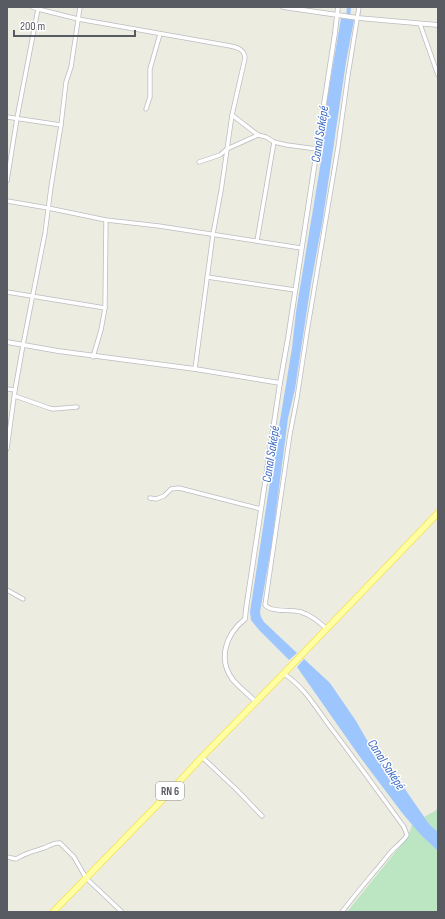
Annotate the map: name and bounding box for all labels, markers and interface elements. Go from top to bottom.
scale bar [14,12,135,38]
text: 200 m [20,19,46,34]
water label: Canal Saképé [308,105,332,164]
water label: Canal Saképé [259,425,283,484]
water label: Canal Saképé [364,736,408,793]
road number: RN 6 [156,782,184,800]

